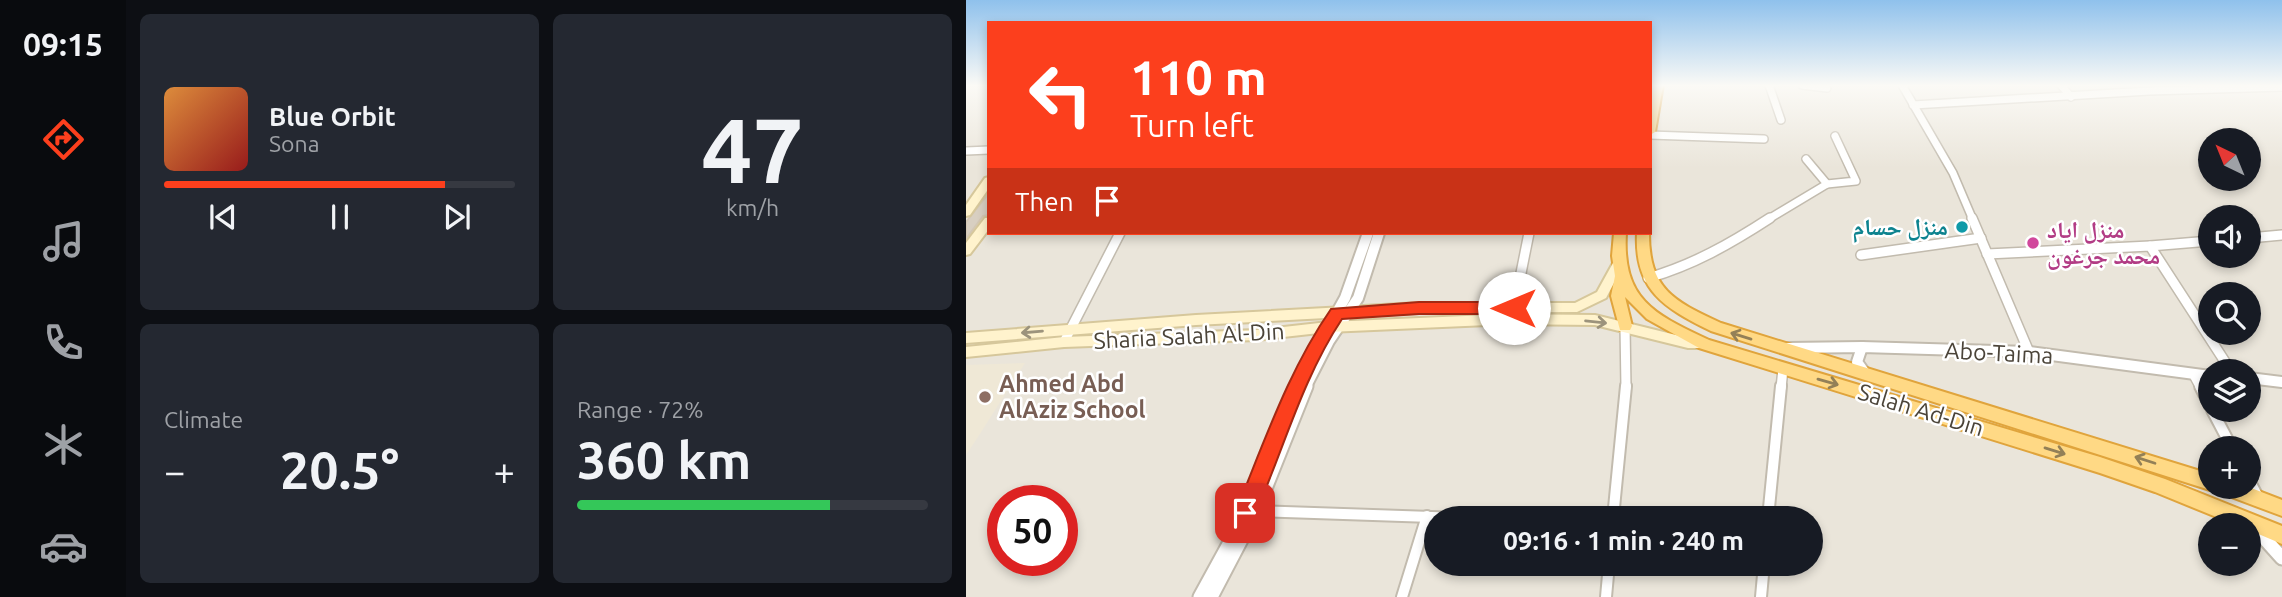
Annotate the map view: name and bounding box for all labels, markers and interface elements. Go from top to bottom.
text: 09:15 [23,26,103,62]
icon: left [1015,49,1106,140]
text: 110 m [1130,49,1267,104]
text: 47 [701,98,804,200]
text: Blue Orbit [269,102,396,131]
text: Turn left [1130,107,1254,143]
icon: directions [39,115,88,164]
north arrow [2198,128,2261,191]
map controls [2198,128,2261,576]
text: Sona [269,131,319,156]
icon: arrive [1088,182,1126,220]
text: Then [1015,187,1074,216]
text: km/h [726,195,779,220]
icon: previous [204,198,242,236]
icon: pause [321,198,359,236]
icon: next [438,198,476,236]
button: sound [2198,205,2261,268]
place label: منزل حسام [1853,214,1948,243]
icon: music [39,217,88,266]
place label: منزل اياد محمد جرغون [2047,217,2160,270]
marker: منزل حسام [1954,219,1970,235]
marker: منزل اياد محمد جرغون [2025,235,2041,251]
position arrow [1477,271,1551,345]
button: search [2198,282,2261,345]
one-way arrow [1585,315,1607,328]
icon: phone [39,318,88,367]
street label: Sharia Salah Al-Din [1093,318,1285,353]
one-way arrow [1021,326,1043,339]
one-way arrow [1730,329,1752,342]
street label: Abo-Taima [1944,337,2054,368]
button: layers [2198,359,2261,422]
place label: Ahmed Abd AlAziz School [999,371,1146,422]
one-way arrow [1816,377,1838,390]
street label: Salah Ad-Din [1855,379,1987,441]
marker: Ahmed Abd AlAziz School [977,389,993,405]
text: Range · 72% [577,397,704,422]
text: Climate [164,407,243,432]
icon: climate [39,420,88,469]
text: 360 km [577,431,751,489]
button: + [2198,436,2261,499]
text: 20.5° [280,441,399,499]
one-way arrow [2043,445,2065,458]
text: − [164,450,185,492]
text: + [494,450,515,492]
one-way arrow [2135,453,2157,466]
pin [1215,483,1275,543]
speed limit sign: 50 [987,485,1078,576]
icon: arrive [1226,494,1264,532]
button: − [2198,513,2261,576]
icon: car [39,522,88,571]
text: 09:16 · 1 min · 240 m [1503,526,1744,555]

